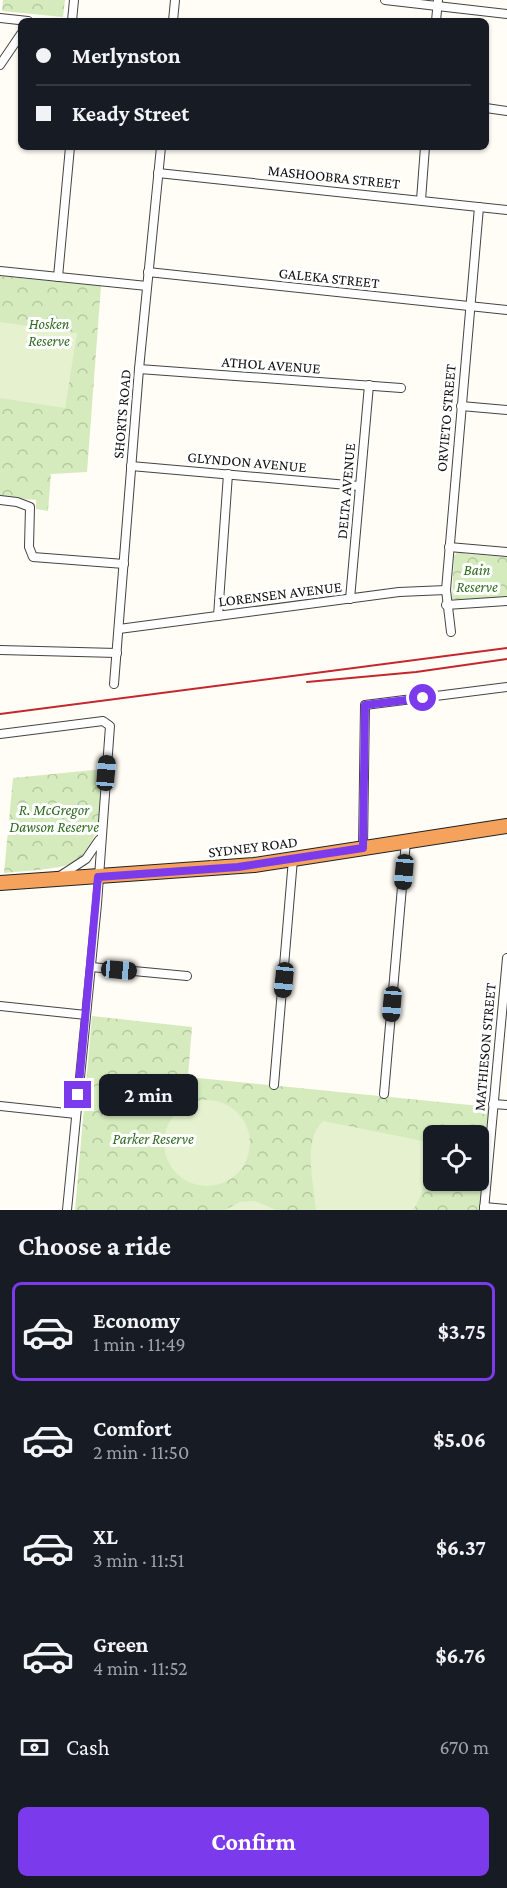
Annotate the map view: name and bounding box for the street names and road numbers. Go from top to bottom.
street label: MASHOOBRA STREET [267,162,401,192]
street label: GALEKA STREET [278,265,380,291]
street label: ATHOL AVENUE [221,354,321,376]
street label: ORVIETO STREET [433,363,459,473]
street label: SHORTS ROAD [110,369,134,459]
street label: DELTA AVENUE [334,442,358,540]
street label: GLYNDON AVENUE [187,449,307,475]
street label: LORENSEN AVENUE [217,578,343,610]
street label: SYDNEY ROAD [207,834,299,860]
street label: MATHIESON STREET [471,982,499,1112]

